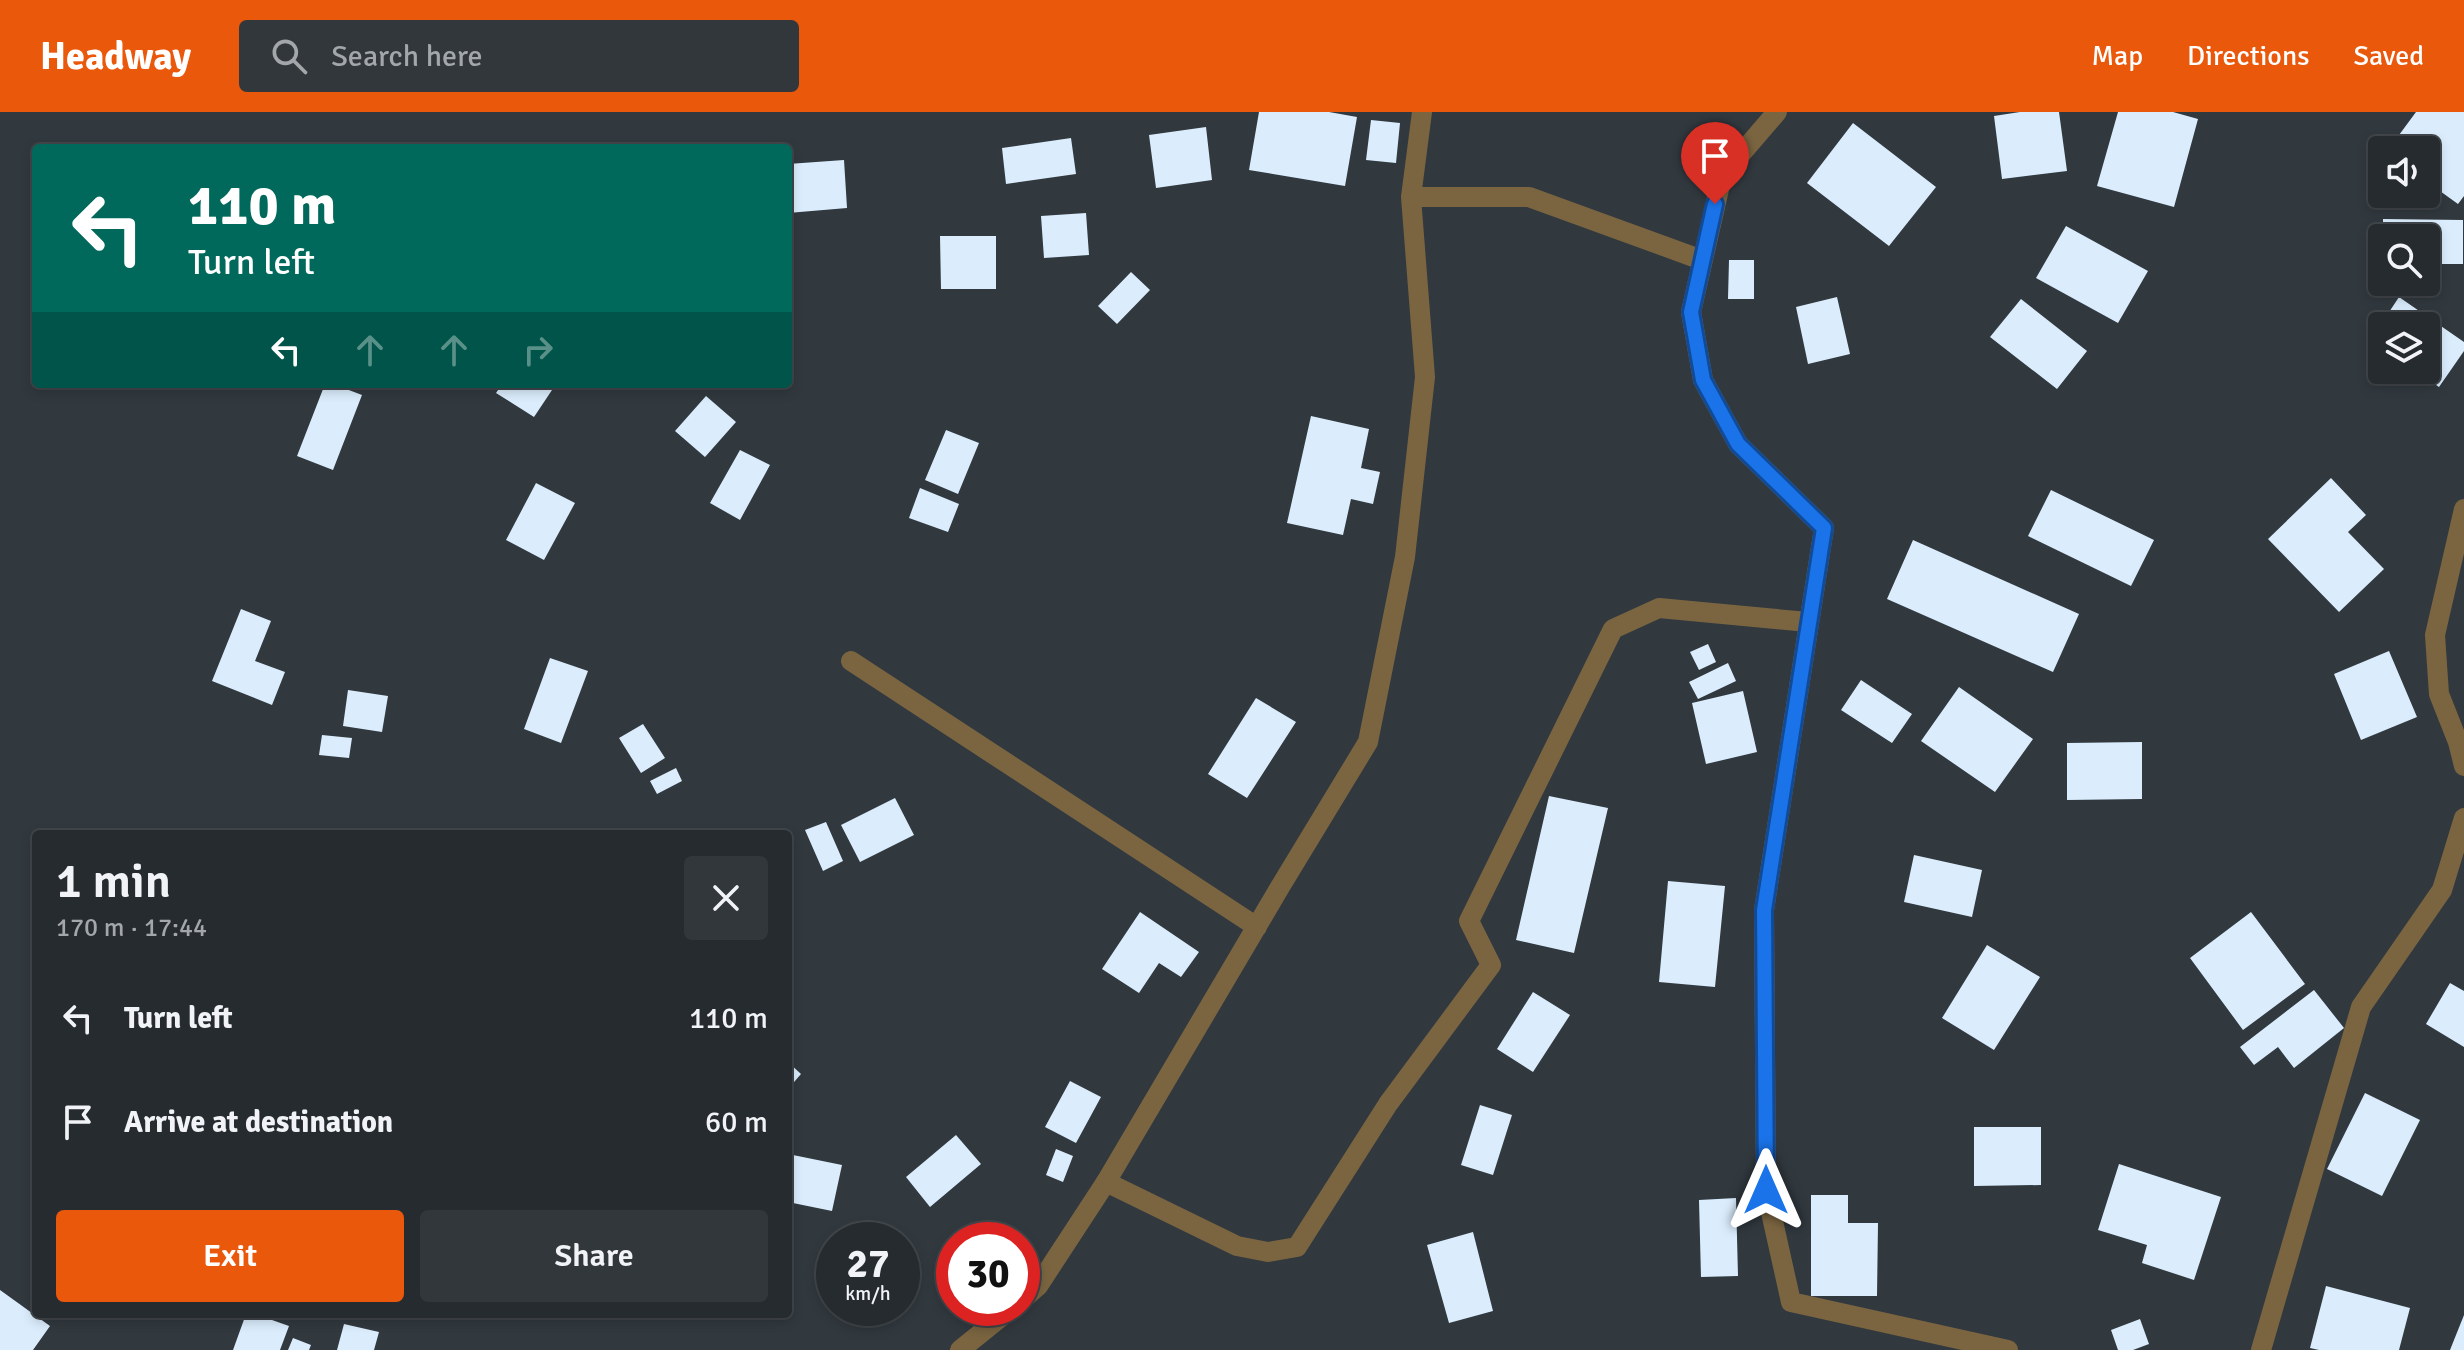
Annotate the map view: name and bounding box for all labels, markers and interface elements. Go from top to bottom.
search box [239,20,799,92]
text: Headway [40,33,191,80]
icon: search [267,34,311,78]
text: Search here [331,38,482,75]
text: Map [2091,39,2143,73]
text: Directions [2187,39,2309,73]
text: Saved [2353,39,2424,73]
pin [1681,122,1749,204]
icon: arrive [1693,134,1737,178]
map controls [2368,136,2440,384]
button: sound [2368,136,2440,208]
text: 110 m [188,171,336,240]
icon: left [56,176,160,280]
button: search [2368,224,2440,296]
text: Turn left [188,240,315,285]
button: layers [2368,312,2440,384]
icon: left [264,328,308,372]
icon: ahead [348,328,392,372]
icon: ahead [432,328,476,372]
icon: right [516,328,560,372]
text: 1 min [56,852,171,911]
button: close [684,856,768,940]
text: 170 m · 17:44 [56,912,207,944]
icon: left [56,996,100,1040]
text: Turn left [124,1000,233,1037]
text: 110 m [689,1000,768,1037]
icon: arrive [56,1100,100,1144]
text: Arrive at destination [124,1104,393,1141]
text: 60 m [705,1104,768,1141]
position arrow [1724,1148,1808,1232]
button: Exit [56,1210,404,1302]
button: Share [420,1210,768,1302]
speed limit sign: 30 [936,1222,1040,1326]
text: 27 [846,1239,890,1289]
text: km/h [845,1281,891,1306]

